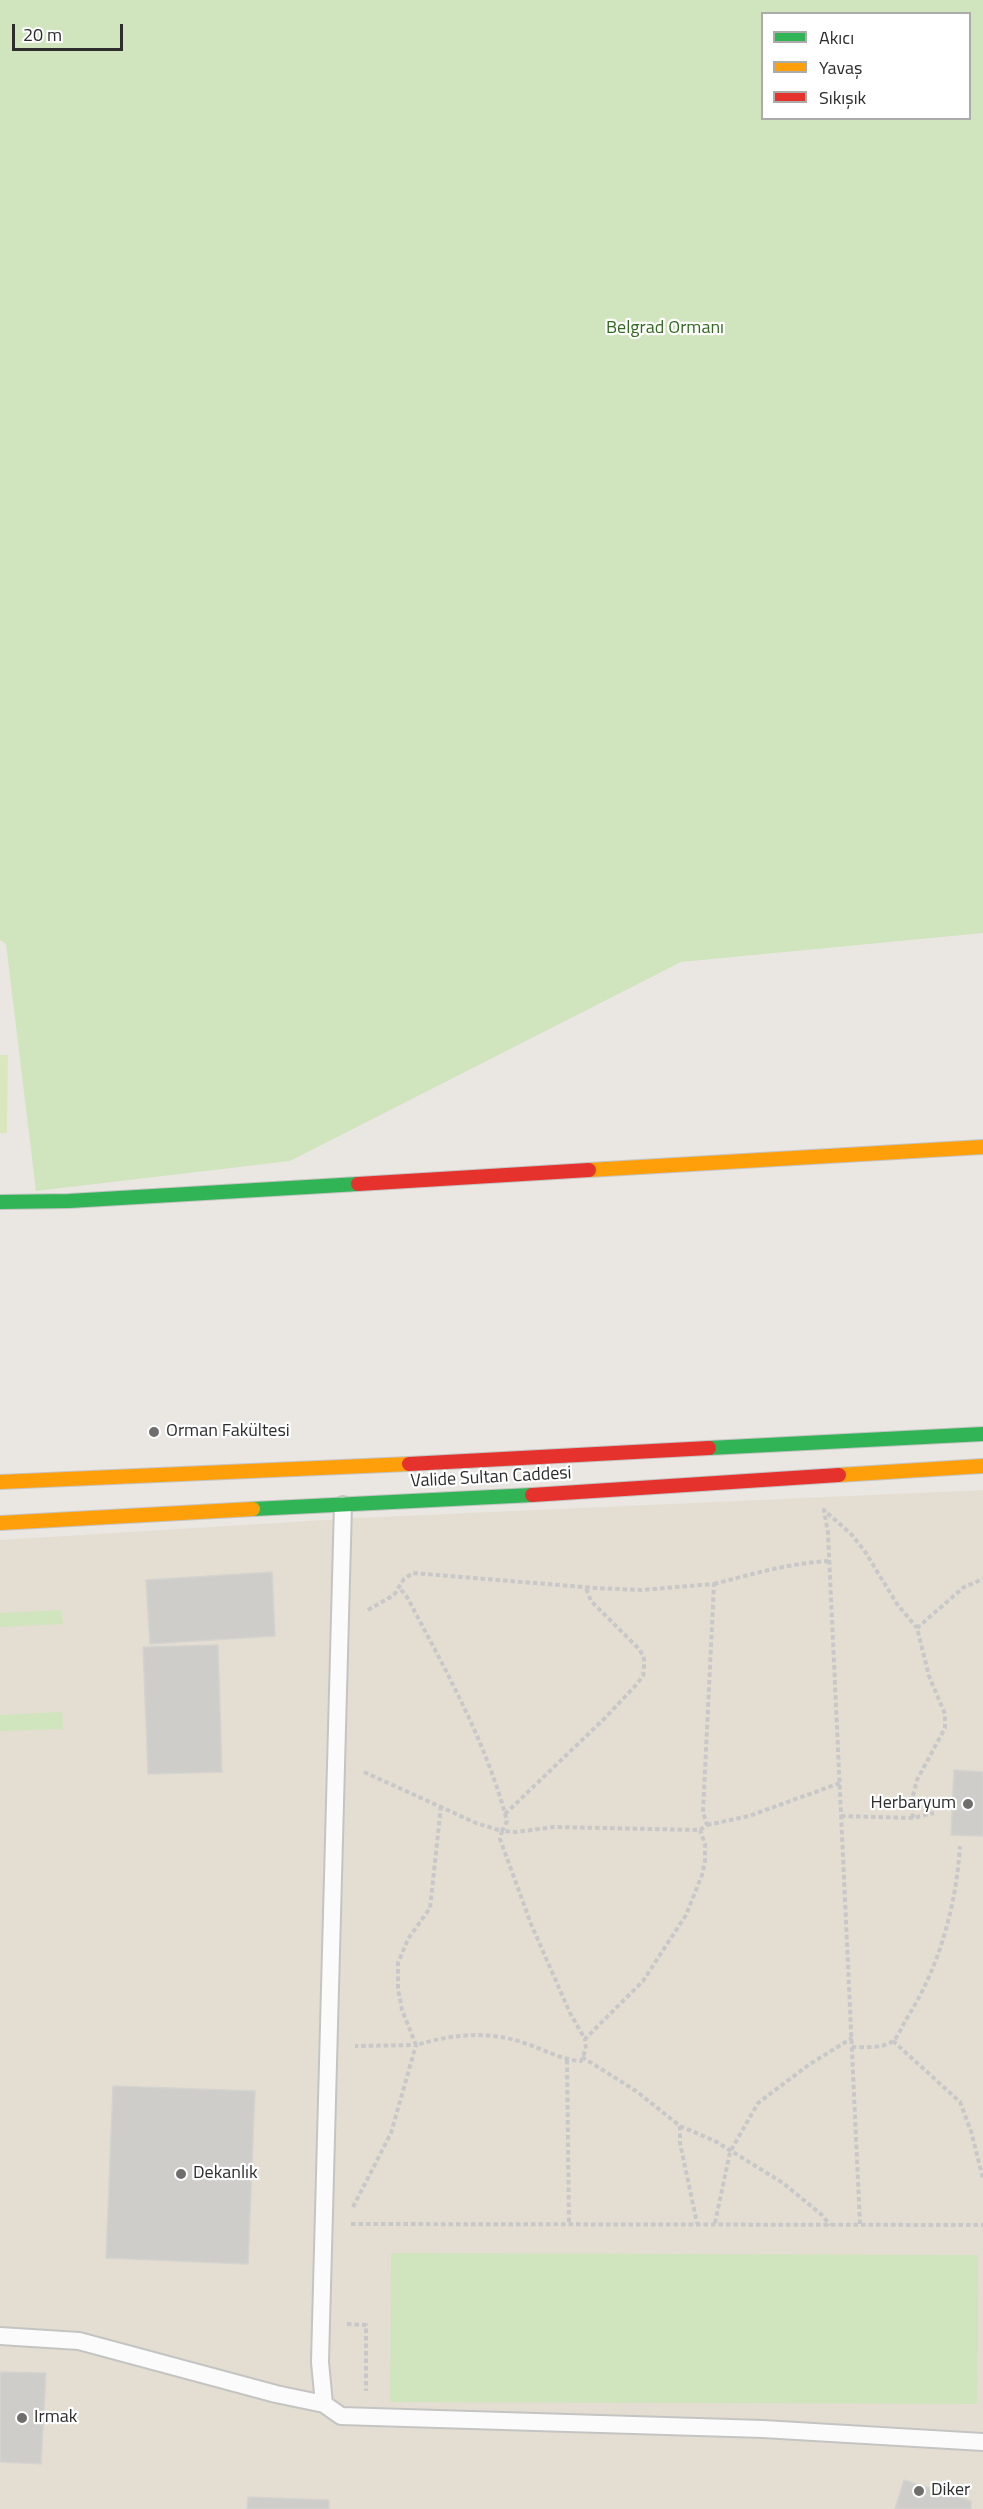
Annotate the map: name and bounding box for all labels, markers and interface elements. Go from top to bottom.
scale bar [15,12,126,50]
legend [761,12,971,120]
text: 20 m [23,21,62,48]
text: Akıcı [819,24,854,51]
text: Yavaş [819,54,862,81]
text: Sıkışık [819,84,866,111]
park label: Belgrad Ormanı [606,318,724,340]
place label: Orman Fakültesi [166,1421,290,1443]
marker: Orman Fakültesi [147,1425,161,1439]
street label: Valide Sultan Caddesi [410,1463,572,1493]
place label: Herbaryum [871,1793,956,1815]
marker: Herbaryum [961,1797,975,1811]
place label: Dekanlık [193,2163,258,2185]
marker: Dekanlık [174,2167,188,2181]
place label: Irmak [34,2407,77,2429]
marker: Irmak [15,2411,29,2425]
place label: Diker [931,2480,970,2502]
marker: Diker [912,2484,926,2498]

